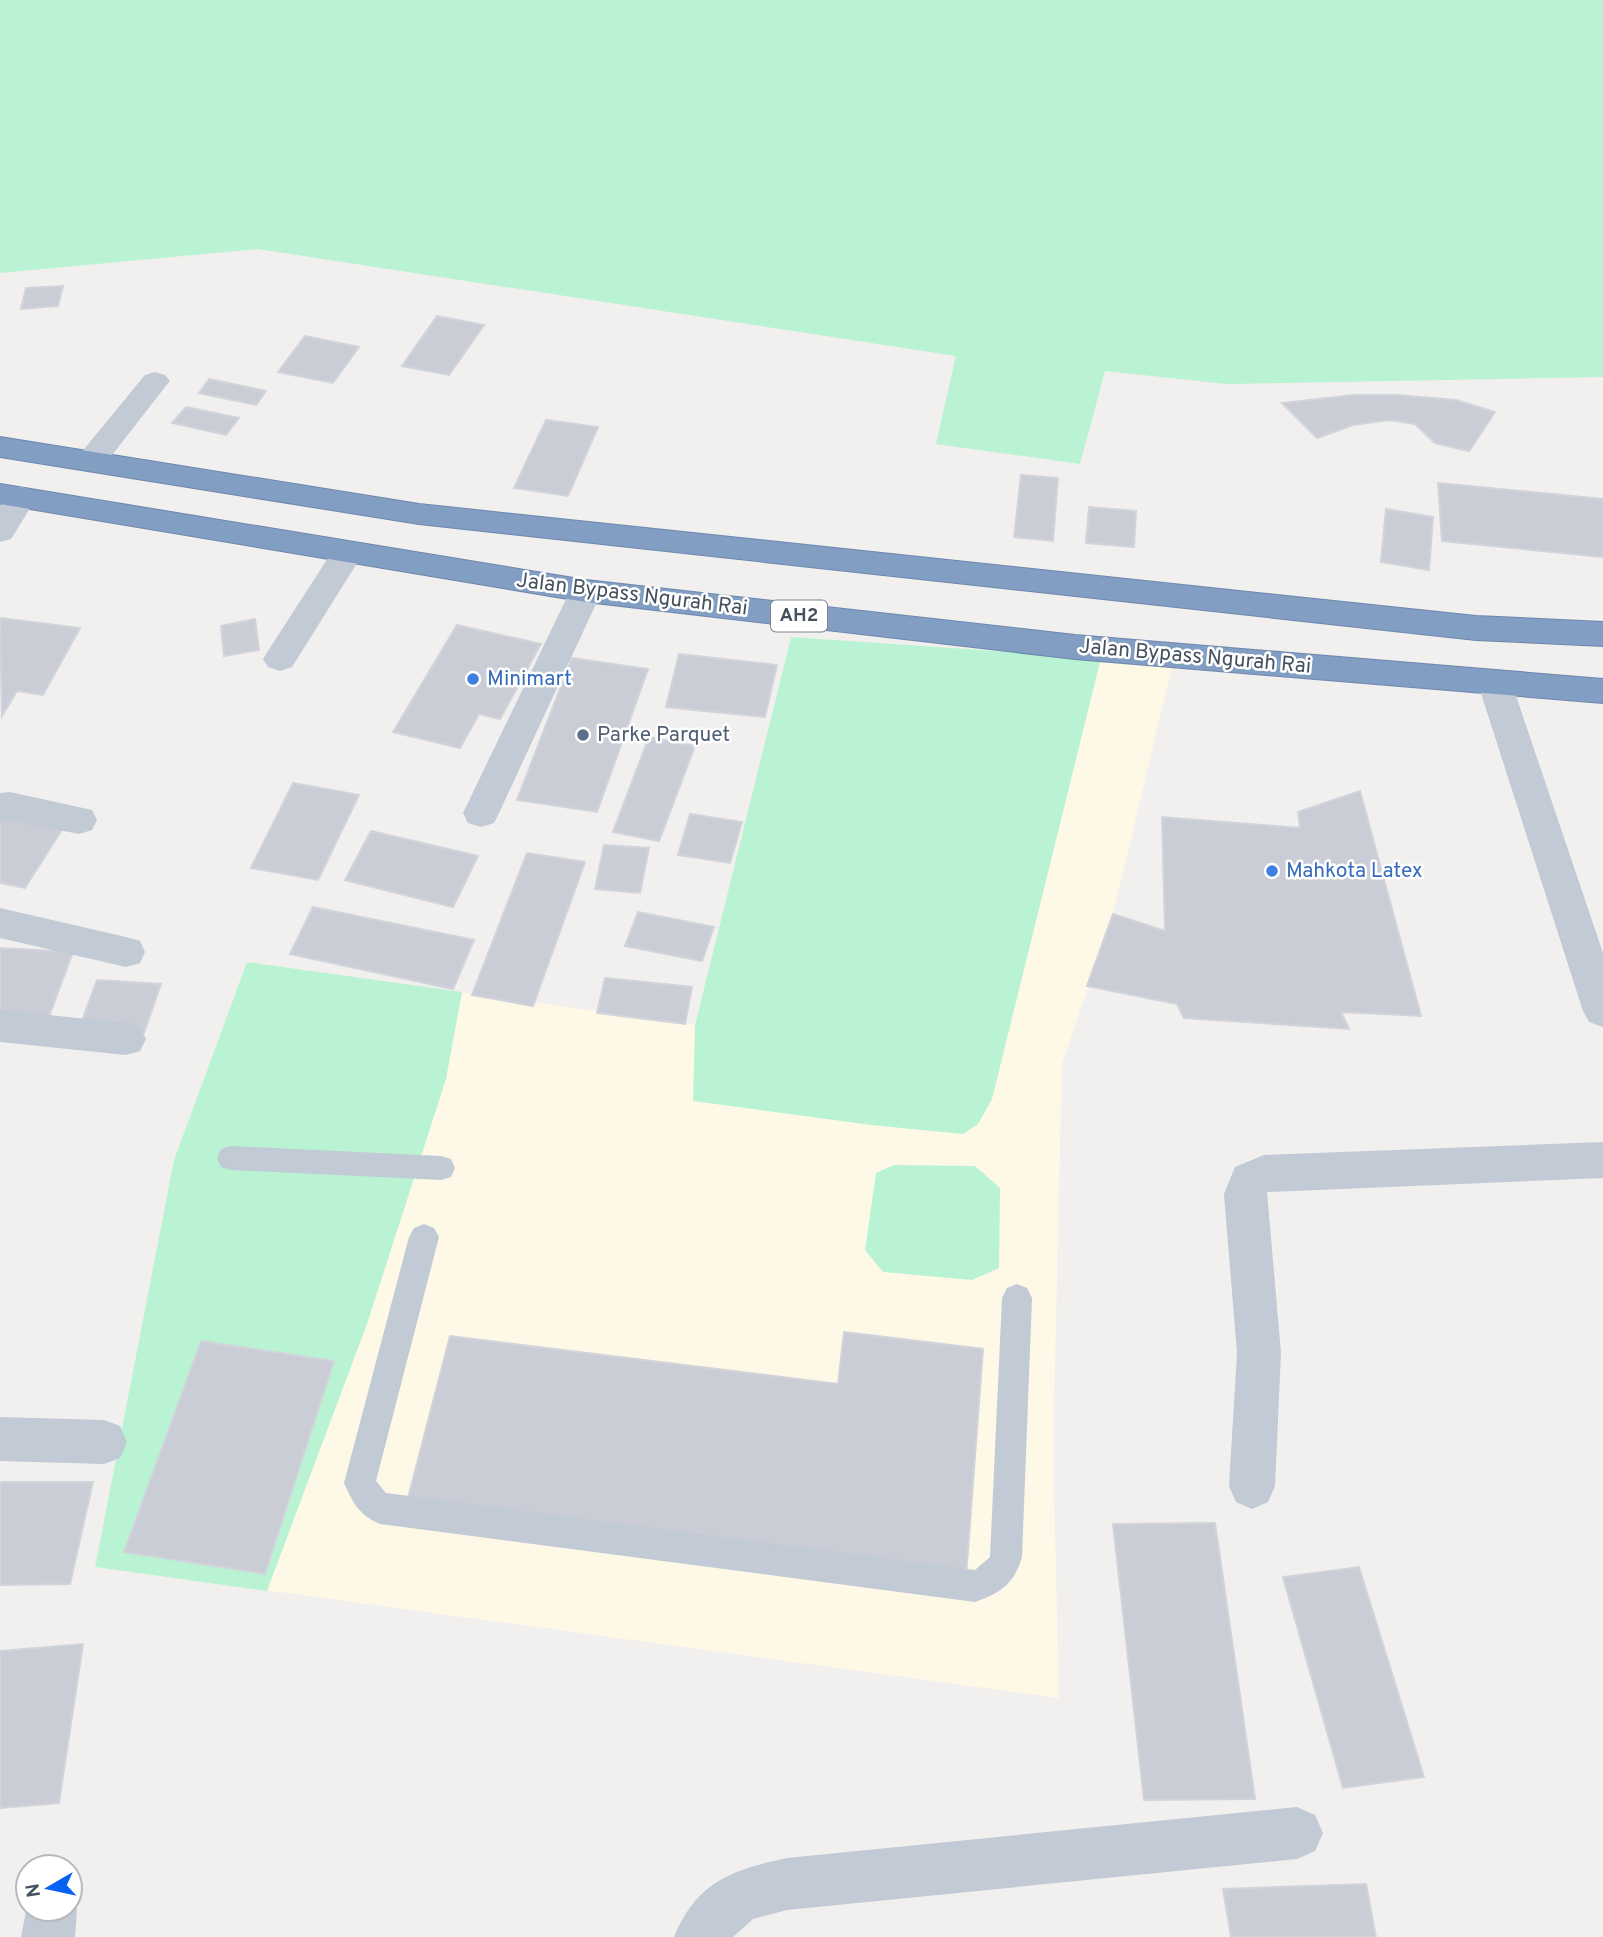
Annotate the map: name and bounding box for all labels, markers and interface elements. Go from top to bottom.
street label: Jalan Bypass Ngurah Rai [515,567,749,623]
road number: AH2 [771,600,827,632]
street label: Jalan Bypass Ngurah Rai [1078,633,1312,681]
place label: Minimart [487,666,572,693]
marker: Minimart [465,671,481,687]
place label: Parke Parquet [597,722,730,749]
marker: Parke Parquet [575,727,591,743]
place label: Mahkota Latex [1286,858,1423,885]
marker: Mahkota Latex [1264,863,1280,879]
north arrow [14,1853,84,1923]
text: N [21,1882,47,1899]

